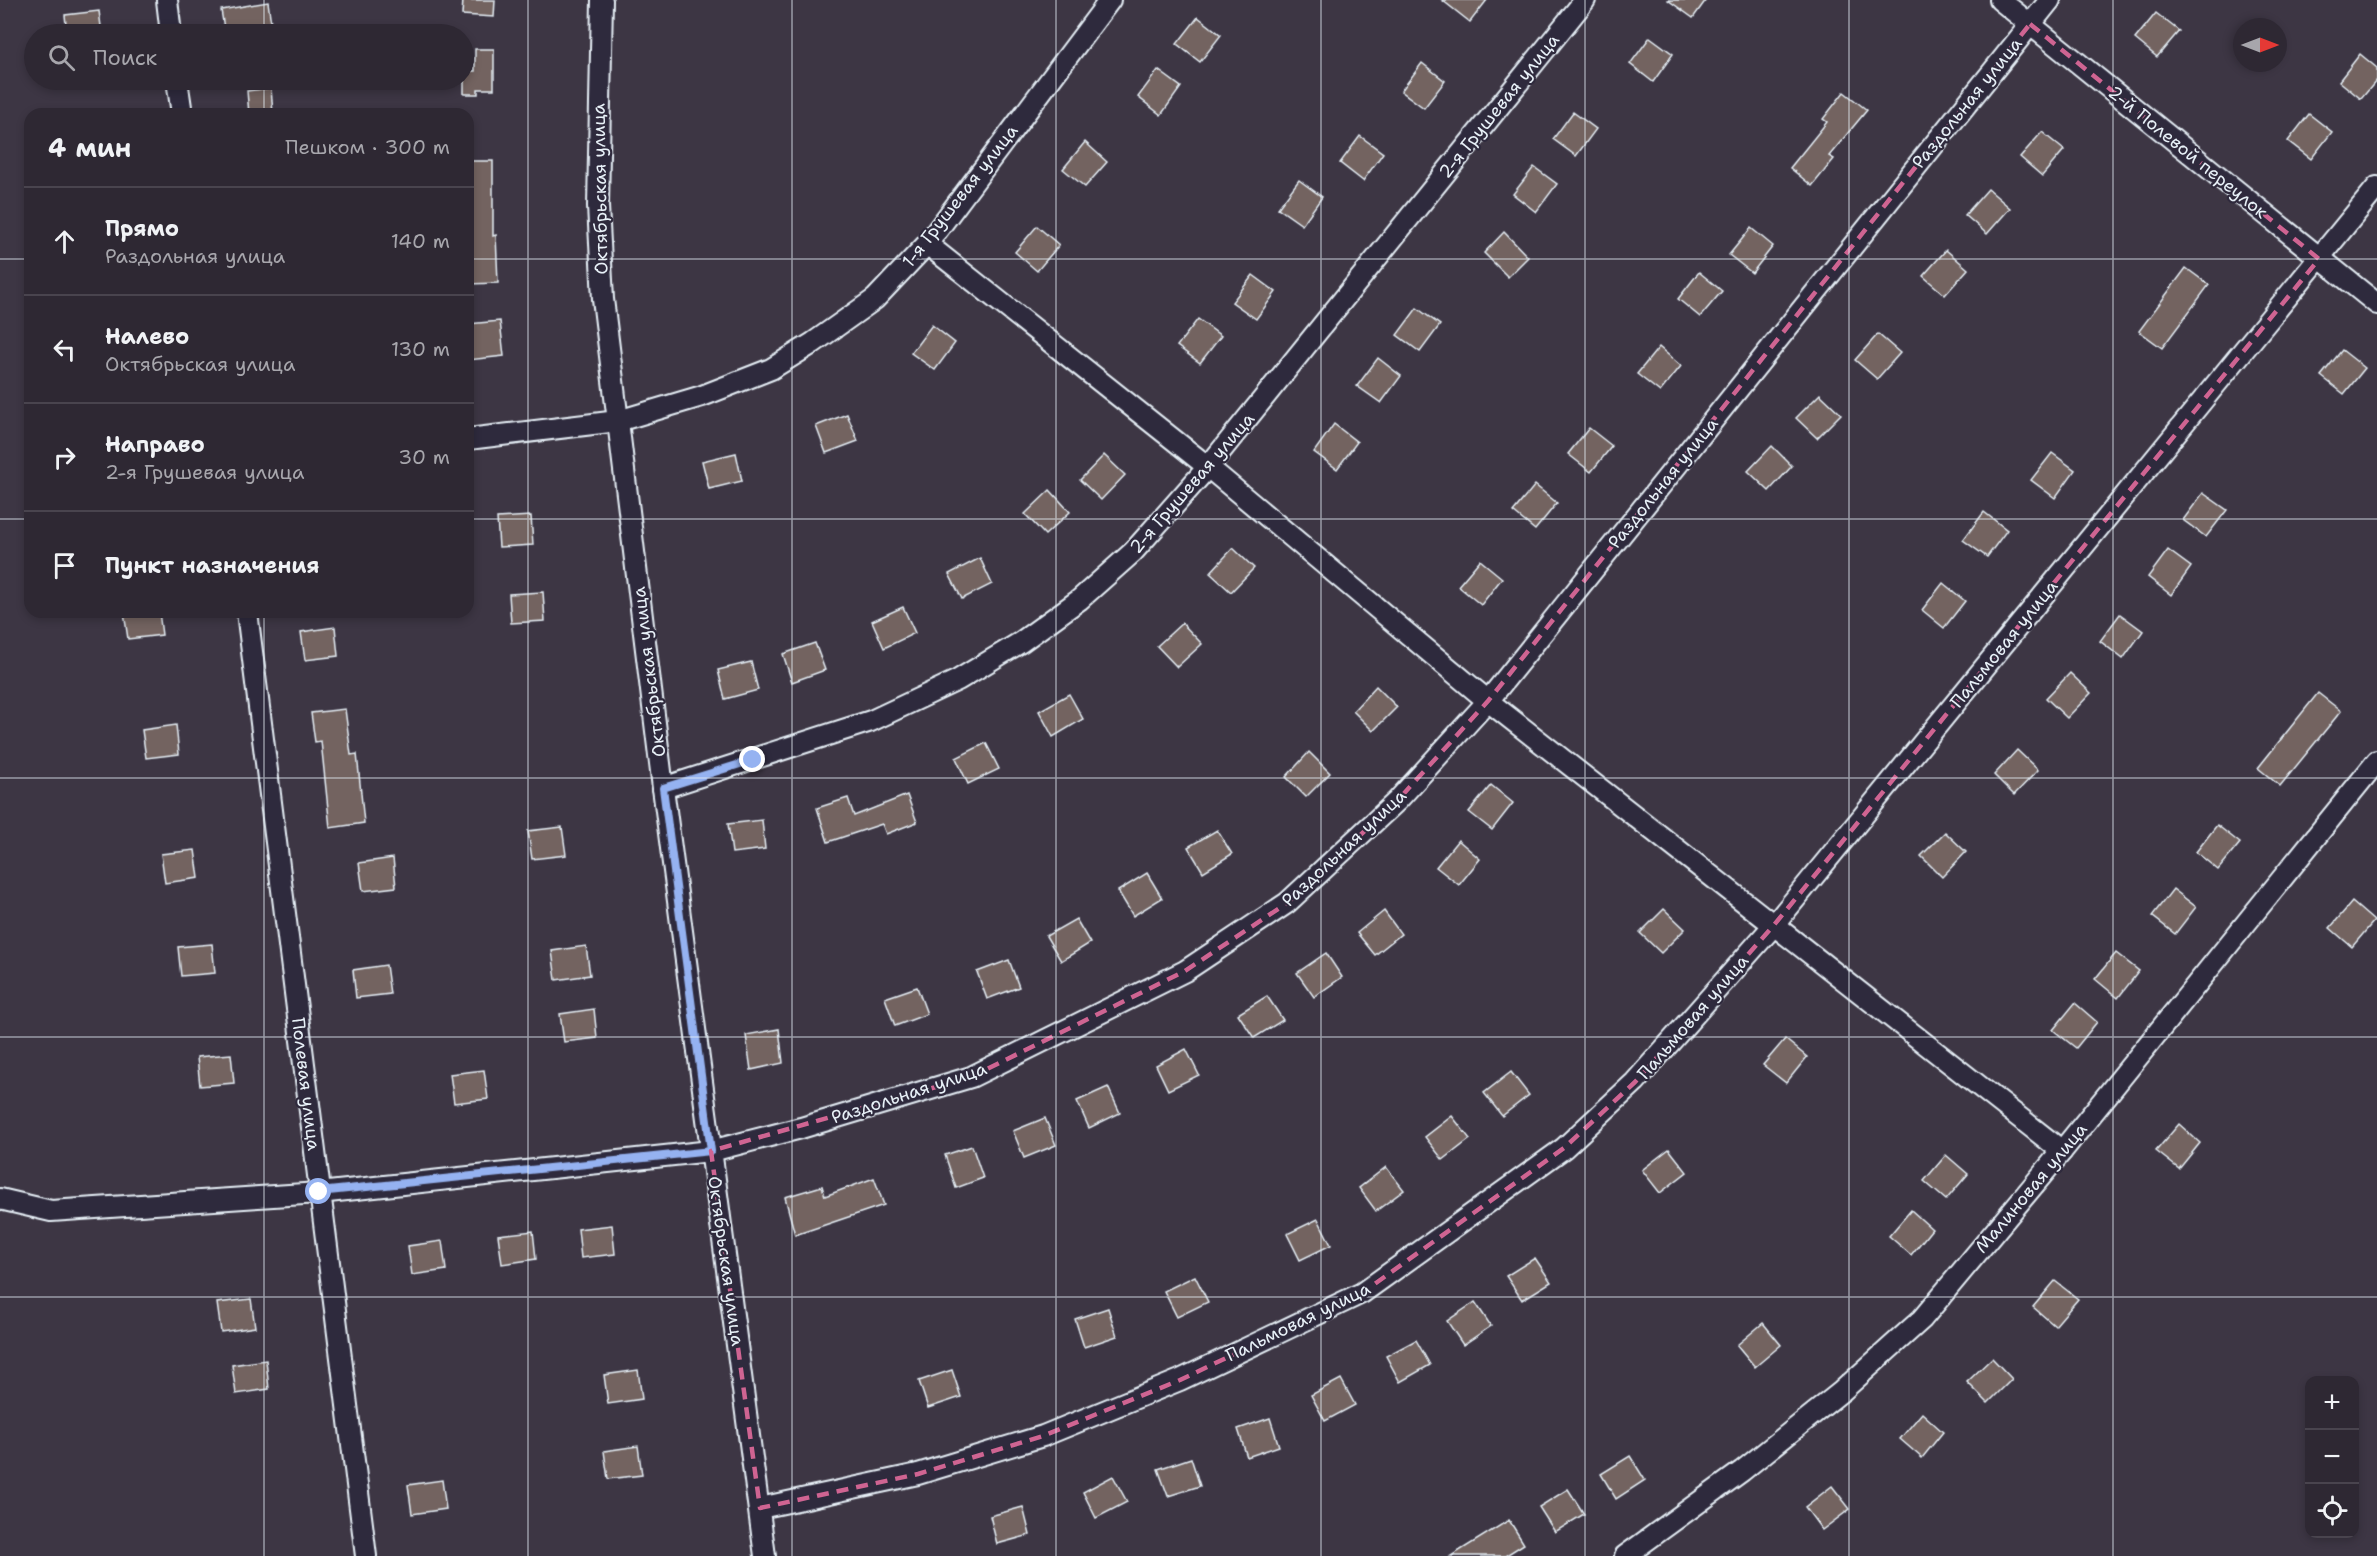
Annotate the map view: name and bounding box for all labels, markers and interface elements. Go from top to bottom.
north arrow [2233,18,2287,72]
search box [24,24,474,90]
street label: 2-я Грушевая улица [1433,29,1565,183]
street label: Раздольная улица [1907,32,2027,174]
icon: search [45,41,78,74]
text: Поиск [93,43,157,72]
street label: 2-й Полевой переулок [2103,80,2273,224]
street label: Октябрьская улица [587,103,613,275]
street label: 1-я Грушевая улица [897,120,1023,272]
text: 4 мин [48,130,131,165]
text: Пешком · 300 m [285,134,450,160]
text: Прямо [105,214,179,243]
icon: ahead [48,225,81,258]
text: 140 m [391,228,450,254]
text: Раздольная улица [105,243,285,269]
text: Налево [105,322,189,351]
icon: left [48,333,81,366]
text: 130 m [391,336,450,362]
text: Октябрьская улица [105,351,295,377]
street label: 2-я Грушевая улица [1124,407,1260,559]
street label: Раздольная улица [1603,412,1723,554]
text: Направо [105,430,205,459]
icon: right [48,441,81,474]
text: 30 m [398,444,450,470]
text: 2-я Грушевая улица [105,459,304,485]
icon: arrive [48,549,81,582]
text: Пункт назначения [105,551,319,580]
street label: Пальмовая улица [1945,575,2063,713]
street label: Октябрьская улица [627,586,671,758]
route end [739,746,765,772]
street label: Раздольная улица [1276,784,1412,912]
street label: Пальмовая улица [1632,949,1754,1085]
street label: Полевая улица [286,1016,326,1152]
street label: Раздольная улица [828,1057,990,1129]
street label: Малиновая улица [1969,1118,2093,1258]
street label: Октябрьская улица [702,1175,750,1347]
route start [305,1178,331,1204]
street label: Пальмовая улица [1222,1277,1374,1367]
map controls [2305,1376,2359,1538]
button: + [2305,1376,2359,1430]
button: − [2305,1430,2359,1484]
button: locate [2305,1484,2359,1538]

